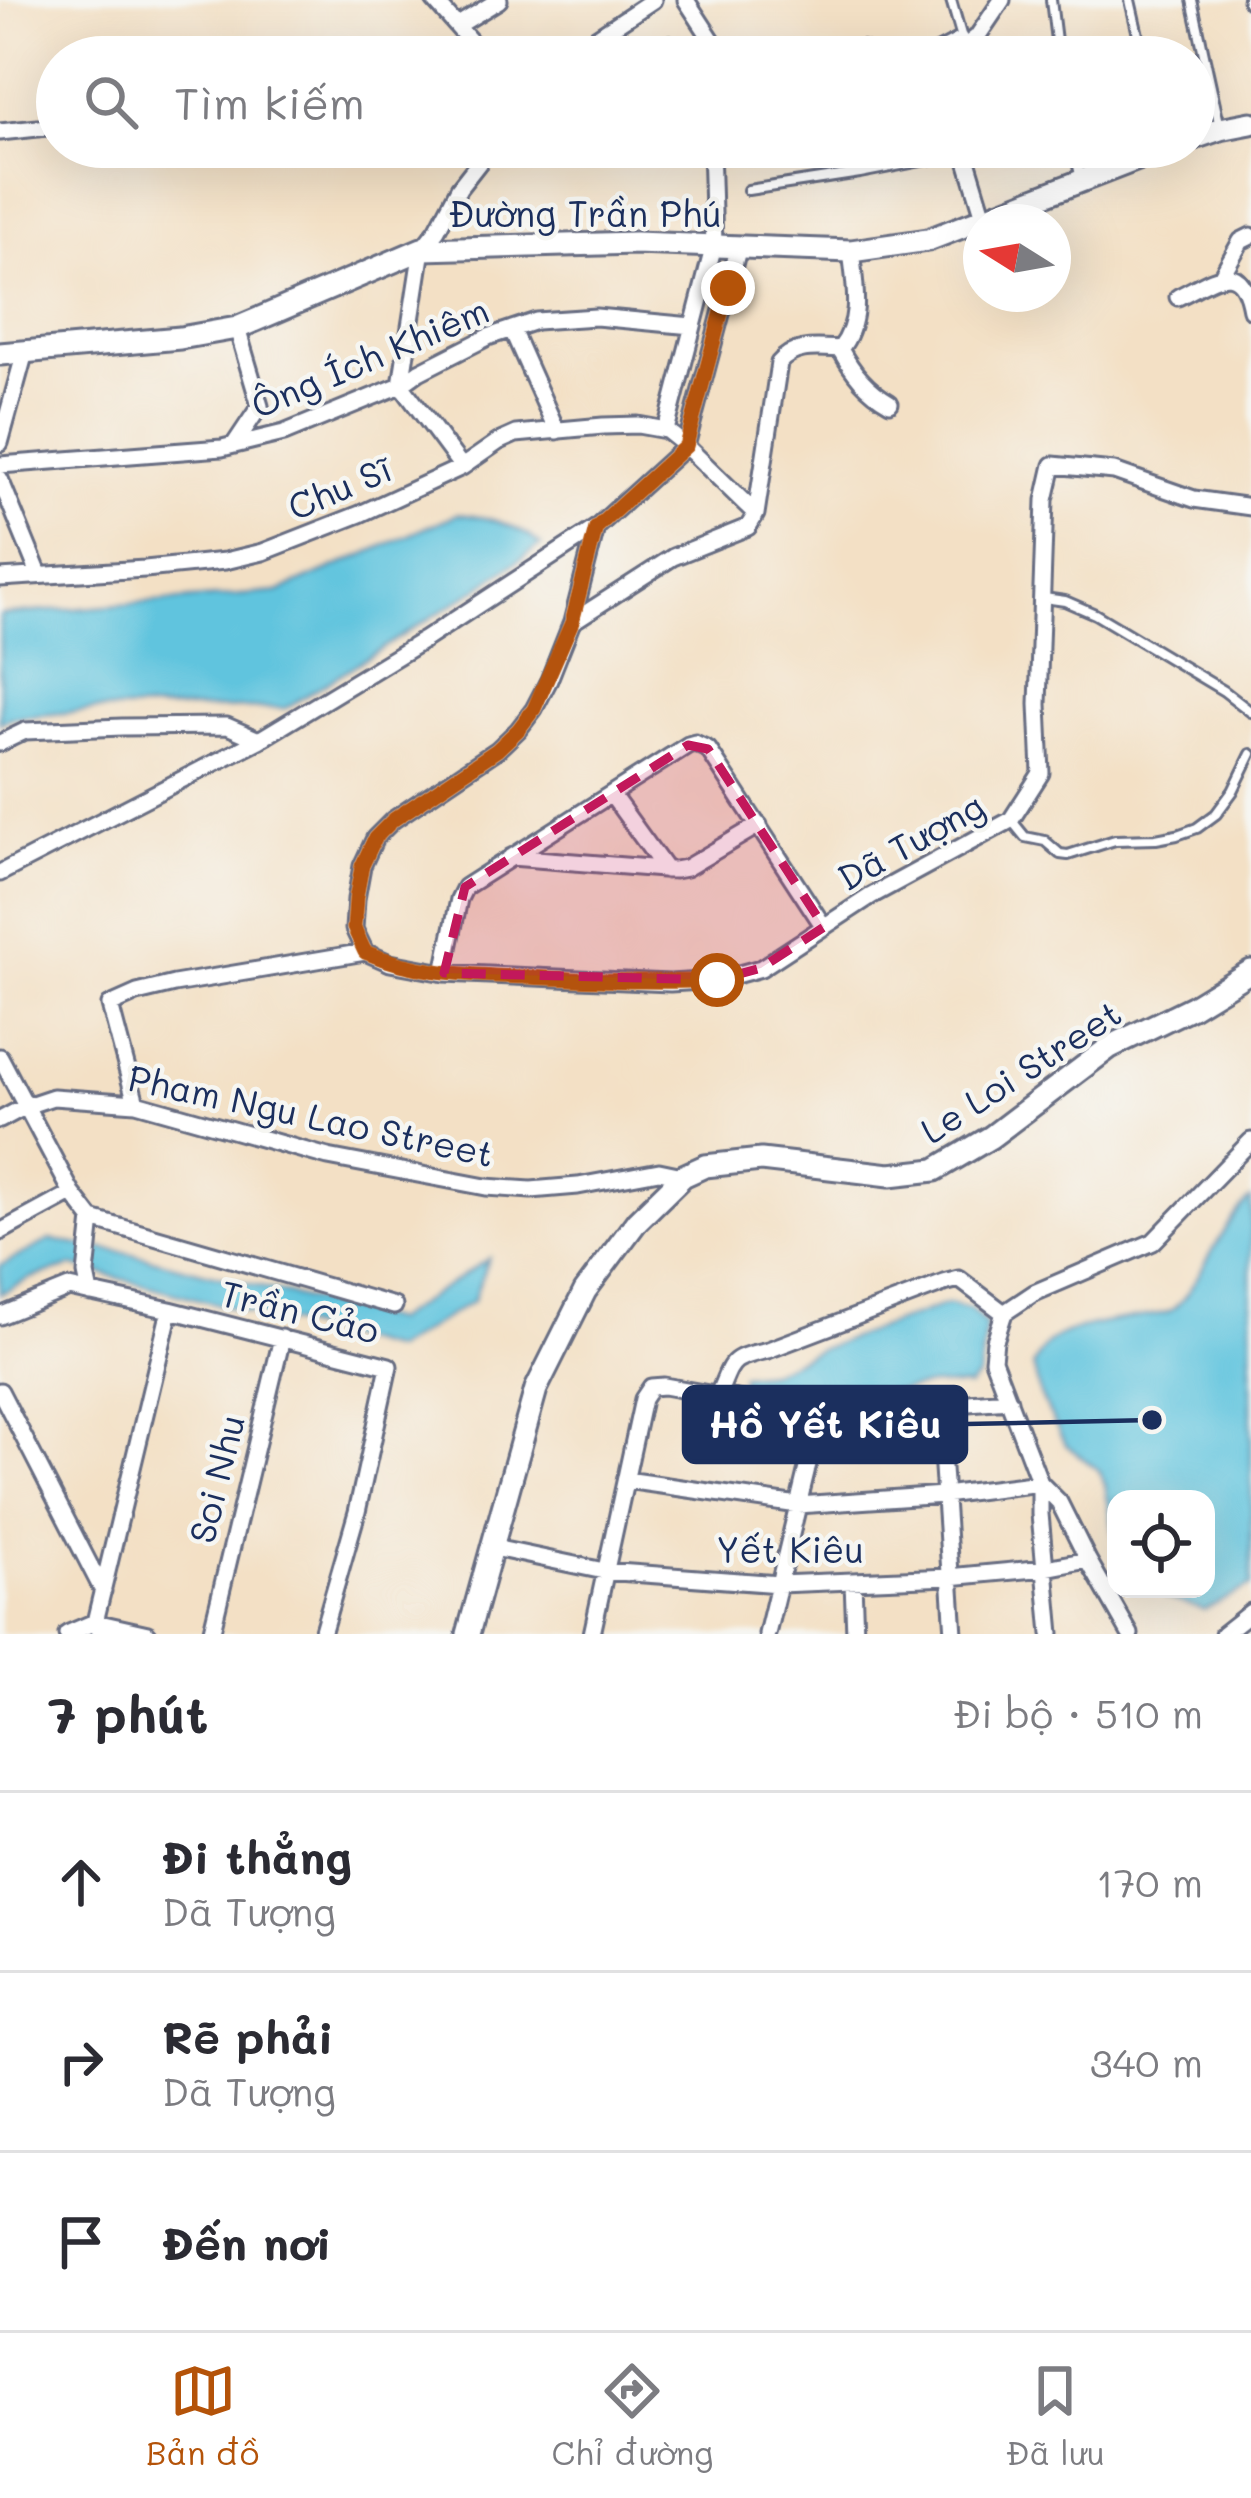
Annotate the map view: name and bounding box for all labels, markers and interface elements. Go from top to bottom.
search box [36,36,1215,168]
icon: search [78,69,144,135]
text: Tìm kiếm [174,73,365,131]
street label: Đường Trần Phú [448,189,722,236]
north arrow [963,204,1071,312]
route end [701,261,755,315]
street label: Ông Ích Khiêm [243,285,495,428]
street label: Chu Sĩ [280,443,399,530]
street label: Dã Tượng [829,781,992,900]
route start [690,953,744,1007]
street label: Le Loi Street [911,988,1129,1153]
street label: Pham Ngu Lao Street [124,1053,498,1176]
street label: Trần Cảo [216,1268,384,1353]
callout: Hồ Yết Kiêu [684,1387,966,1462]
text: Hồ Yết Kiêu [708,1397,942,1448]
street label: Soi Nhu [177,1410,254,1548]
map controls [1107,1490,1215,1598]
button: locate [1107,1490,1215,1598]
street label: Yết Kiêu [716,1525,864,1572]
text: 7 phút [48,1679,208,1746]
text: Đi bộ · 510 m [953,1687,1203,1738]
text: Đi thẳng [162,1827,352,1885]
icon: ahead [48,1849,114,1915]
text: 170 m [1096,1856,1203,1907]
text: Dã Tượng [162,1885,336,1936]
text: Rẽ phải [162,2007,334,2065]
icon: right [48,2029,114,2095]
text: 340 m [1090,2036,1203,2087]
text: Dã Tượng [162,2065,336,2116]
icon: arrive [48,2209,114,2275]
text: Đến nơi [162,2213,331,2271]
tab: Bản đồ [146,2358,259,2473]
tab: Chỉ đường [552,2358,713,2473]
tab: Đã lưu [1006,2358,1105,2473]

